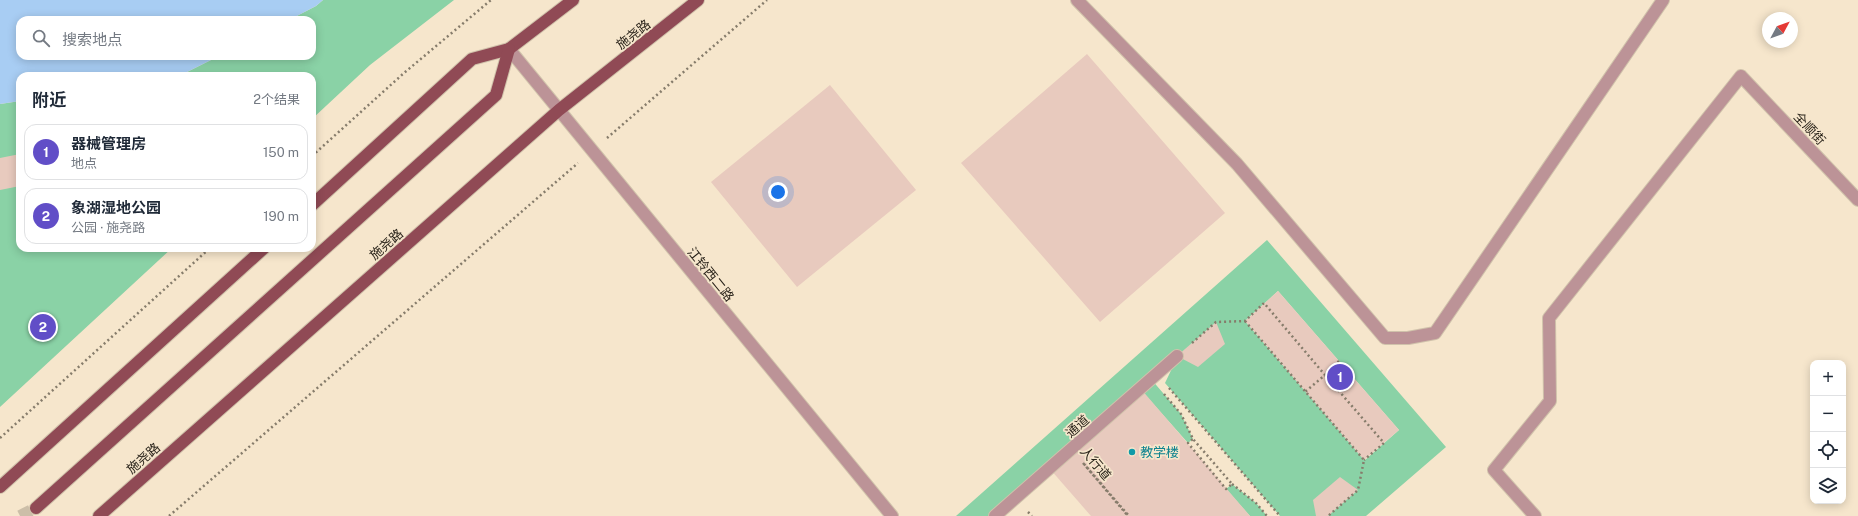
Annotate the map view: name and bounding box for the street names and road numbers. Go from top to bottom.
street label: 施尧路 [613,16,653,52]
street label: 全顺街 [1791,109,1828,148]
street label: 施尧路 [367,226,406,263]
street label: 江铃西二路 [684,244,737,304]
street label: 通道 [1063,412,1092,441]
street label: 施尧路 [124,440,163,477]
street label: 人行道 [1077,444,1114,483]

